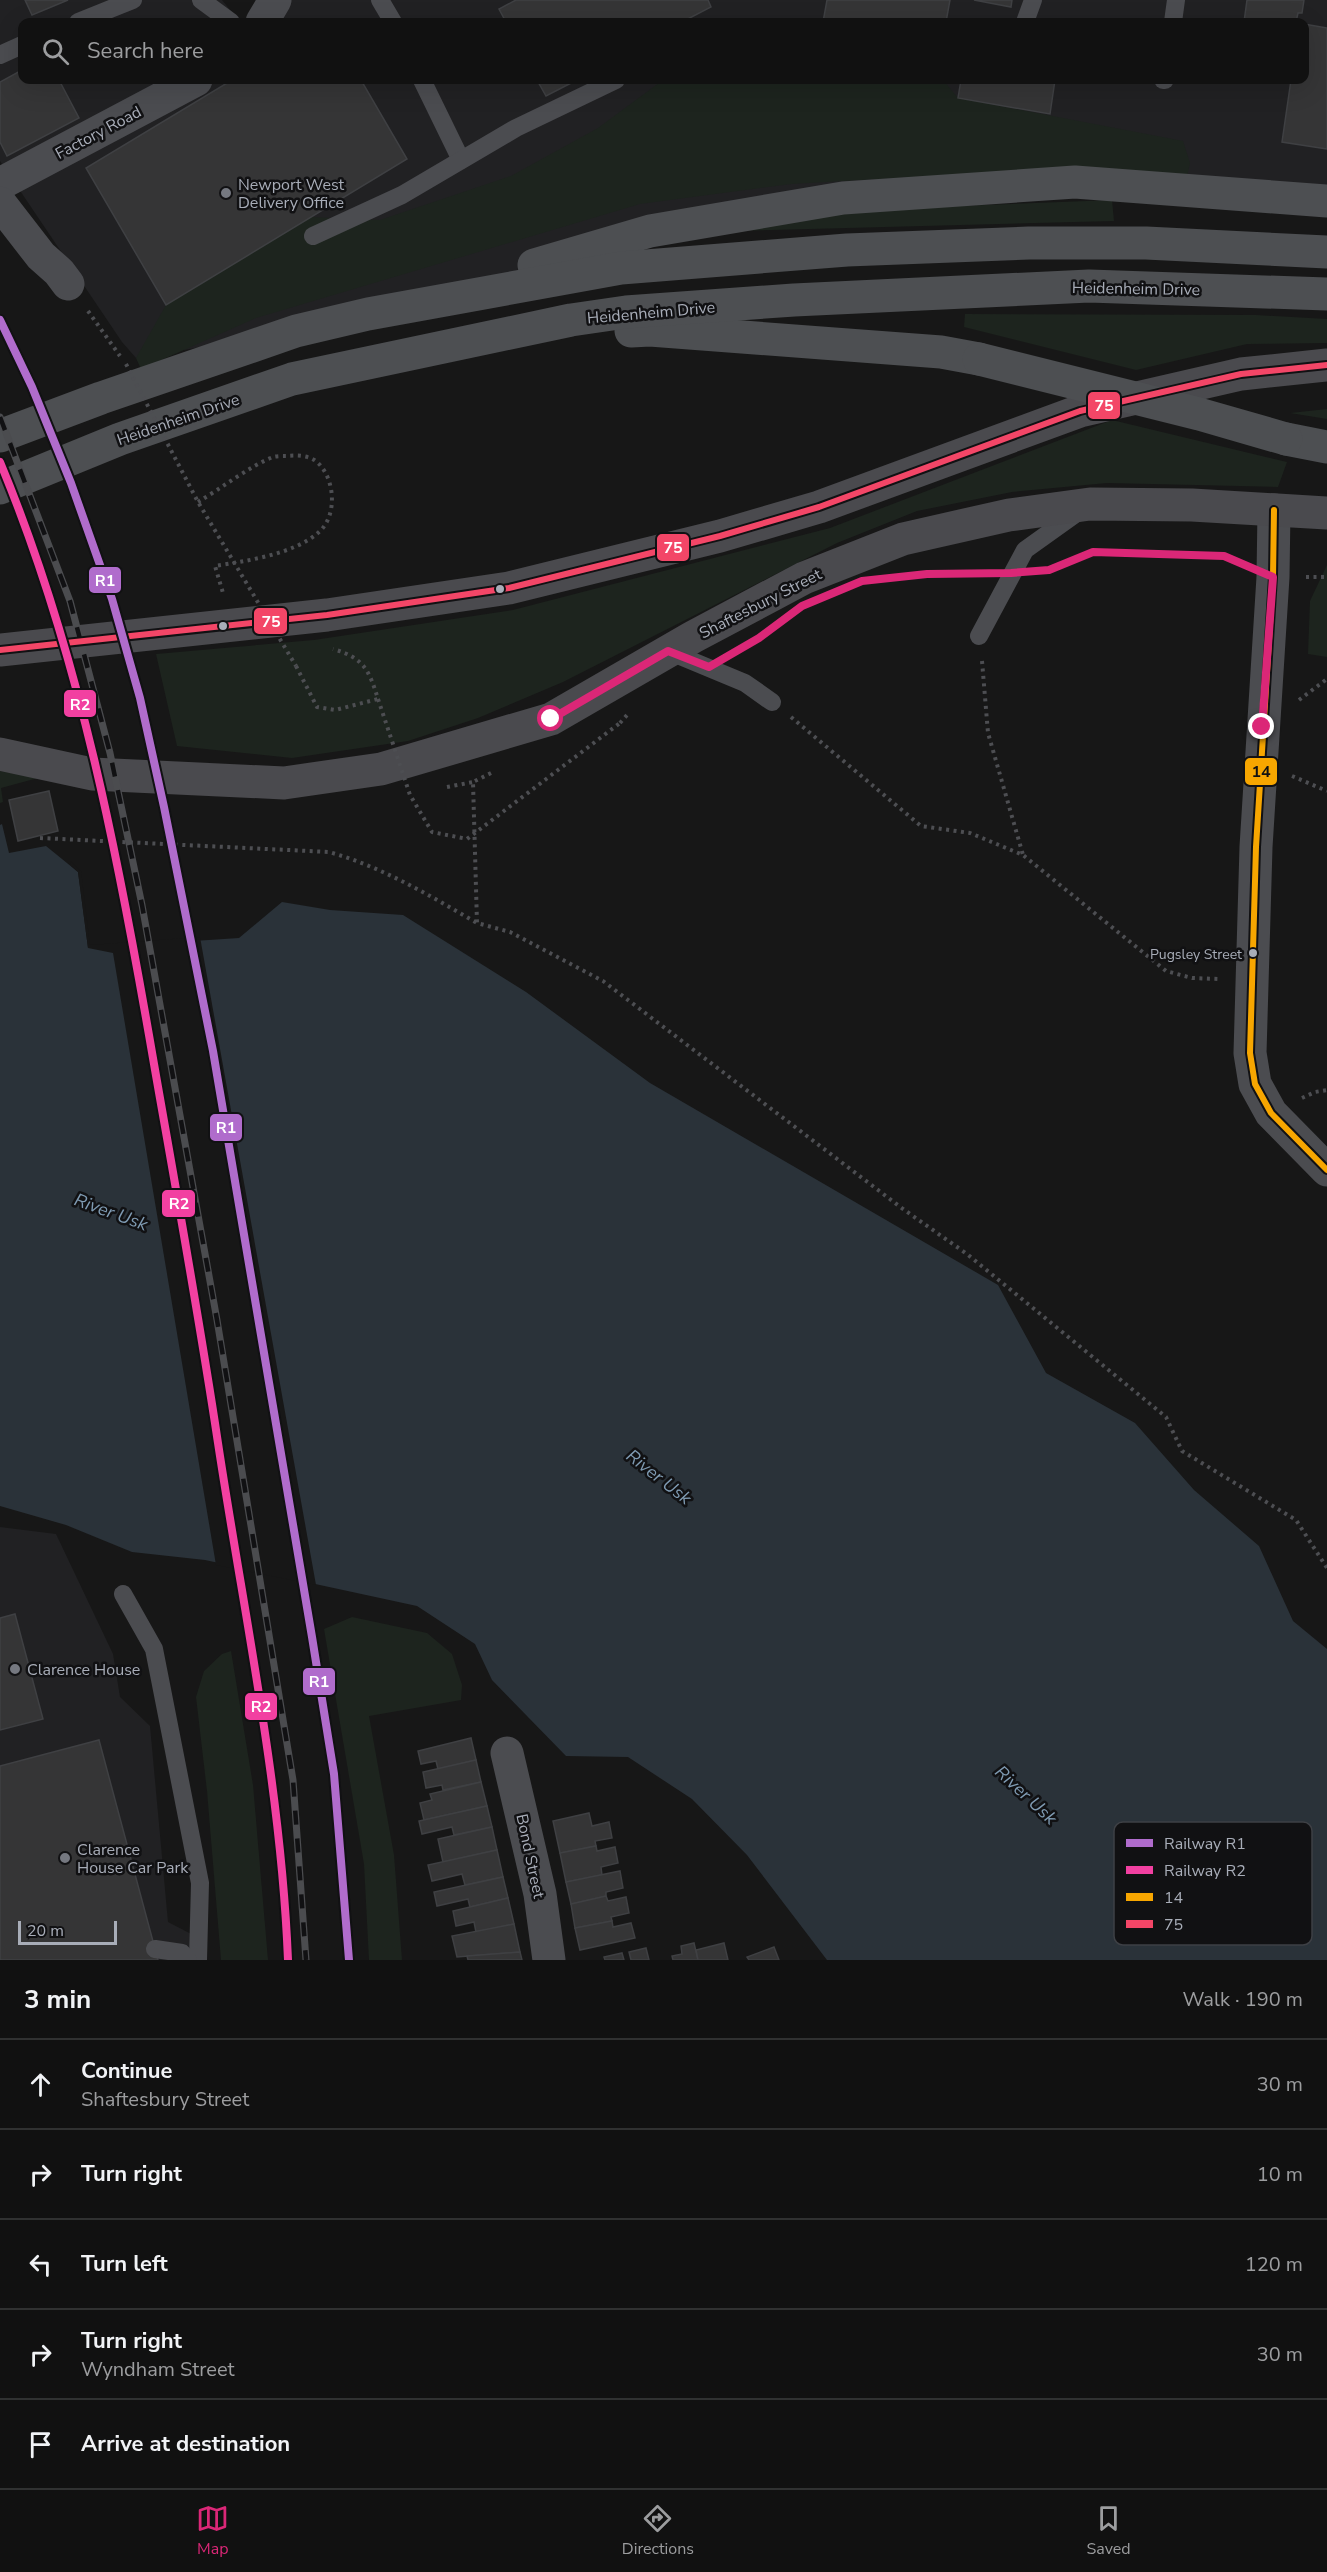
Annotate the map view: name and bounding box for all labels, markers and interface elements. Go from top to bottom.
search box [18,18,1309,84]
icon: search [39,35,72,68]
text: Search here [87,36,204,66]
street label: Factory Road [52,101,145,165]
place label: Newport West Delivery Office [238,174,345,214]
marker: Newport West Delivery Office [219,186,233,200]
street label: Heidenheim Drive [1072,277,1200,301]
street label: Heidenheim Drive [586,296,716,330]
street label: Heidenheim Drive [114,389,243,451]
line badge: 75 [1087,391,1121,420]
text: 75 [1094,395,1114,417]
line badge: 75 [656,533,690,562]
text: 75 [663,537,683,559]
street label: Shaftesbury Street [695,563,826,644]
line badge: R1 [88,566,122,594]
text: R1 [95,570,115,592]
unlabelled marker [494,583,506,595]
line badge: 75 [253,607,288,635]
text: 75 [261,611,281,633]
unlabelled marker [217,620,229,632]
line badge: R2 [63,689,97,718]
text: R2 [70,694,90,716]
route start [537,705,563,731]
route end [1248,713,1274,739]
line badge: 14 [1244,757,1278,786]
text: 14 [1251,761,1271,783]
place label: Pugsley Street [1150,945,1242,964]
marker: Pugsley Street [1247,947,1259,959]
line badge: R1 [209,1113,243,1142]
text: R1 [216,1117,236,1139]
water label: River Usk [71,1188,152,1237]
line badge: R2 [161,1189,196,1218]
text: R2 [169,1193,189,1215]
water label: River Usk [621,1444,697,1511]
place label: Clarence House [27,1659,140,1681]
marker: Clarence House [8,1662,22,1676]
line badge: R1 [302,1667,336,1696]
text: R1 [309,1671,329,1693]
line badge: R2 [244,1692,278,1721]
text: R2 [251,1696,271,1718]
water label: River Usk [990,1760,1063,1831]
street label: Bond Street [510,1812,550,1901]
legend [1114,1822,1312,1945]
text: Railway R1 [1164,1833,1246,1855]
place label: Clarence House Car Park [77,1839,189,1879]
marker: Clarence House Car Park [58,1851,72,1865]
text: Railway R2 [1164,1860,1246,1882]
text: 14 [1164,1887,1184,1909]
text: 75 [1164,1914,1183,1936]
scale bar [18,1918,117,1946]
text: 20 m [27,1920,64,1942]
text: 3 min [24,1982,91,2017]
text: Walk · 190 m [1183,1986,1303,2013]
text: Continue [81,2056,172,2086]
icon: ahead [24,2068,57,2101]
text: 30 m [1257,2071,1303,2098]
text: Shaftesbury Street [81,2086,249,2113]
icon: right [24,2158,57,2191]
text: Turn right [81,2159,182,2189]
text: 10 m [1257,2161,1303,2188]
icon: left [24,2248,57,2281]
text: Turn left [81,2249,168,2279]
text: 120 m [1245,2251,1303,2278]
text: Turn right [81,2326,182,2356]
icon: right [24,2338,57,2371]
text: 30 m [1257,2341,1303,2368]
text: Wyndham Street [81,2356,235,2383]
icon: arrive [24,2428,57,2461]
text: Arrive at destination [81,2429,290,2459]
tab: Map [196,2502,229,2560]
tab: Directions [622,2502,694,2560]
tab: Saved [1087,2502,1131,2560]

